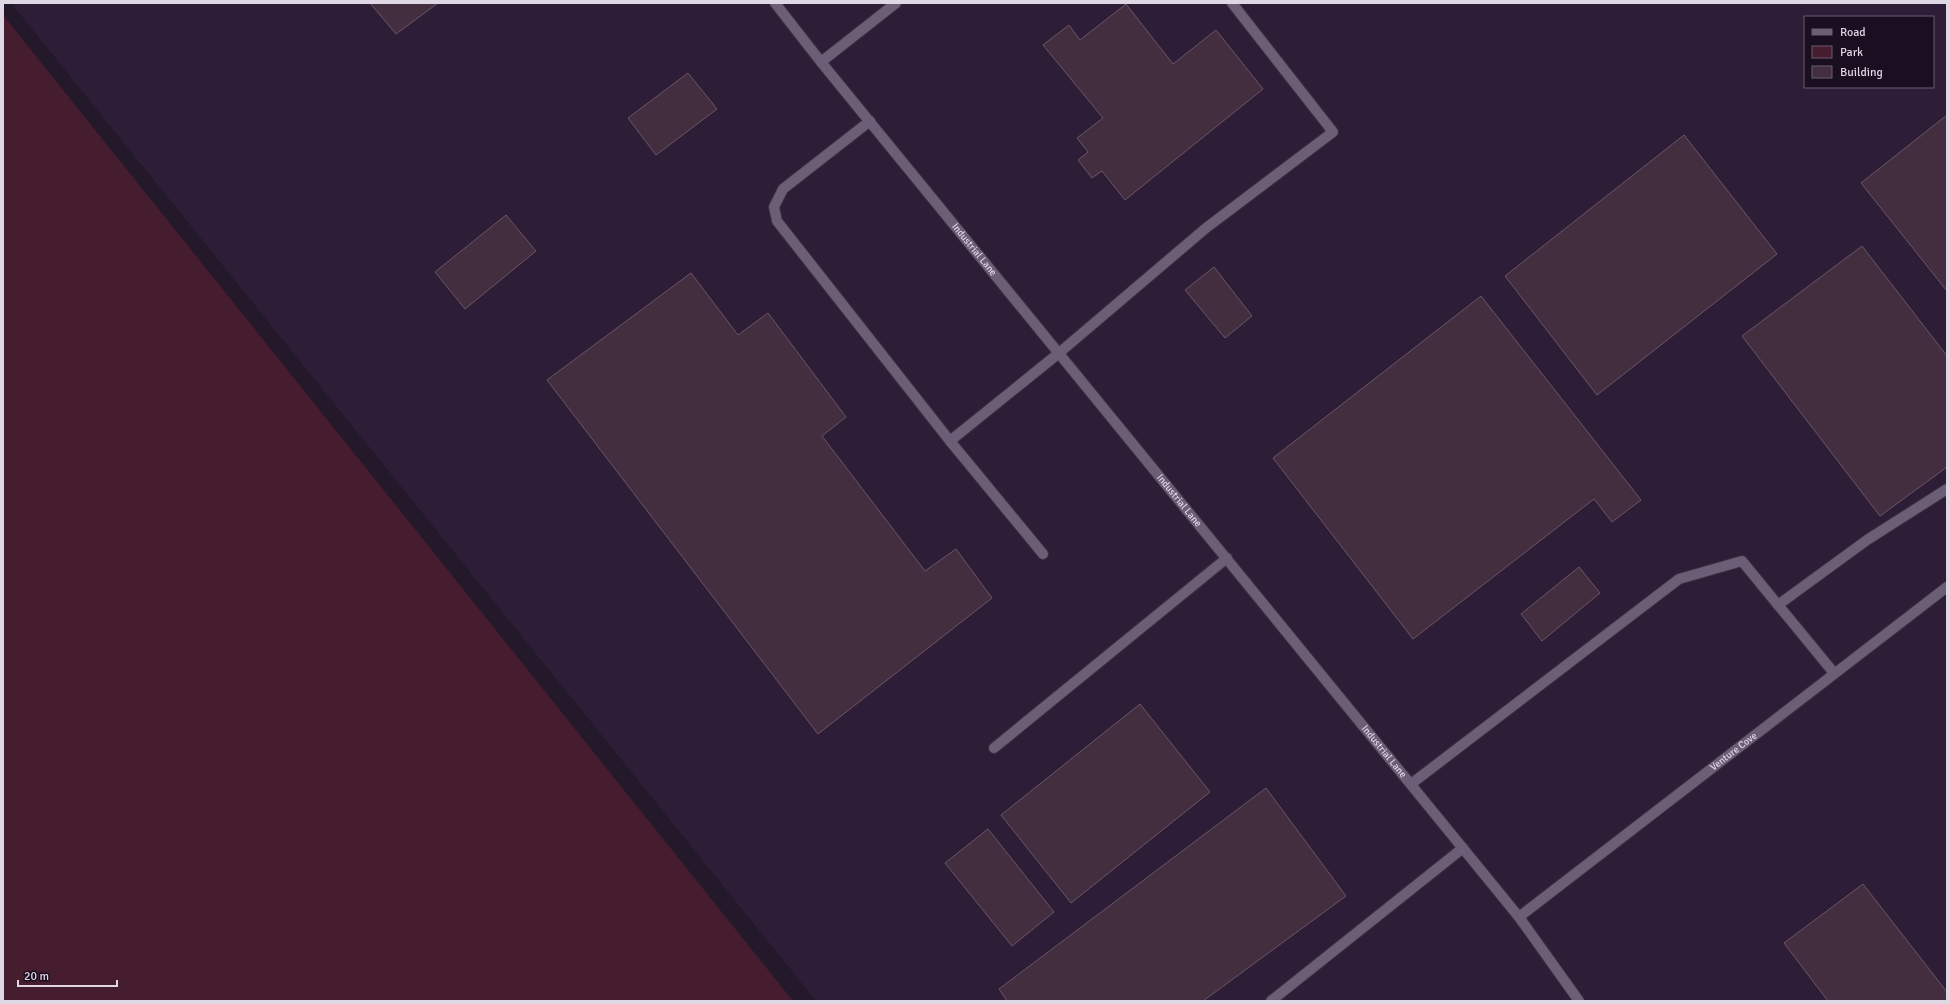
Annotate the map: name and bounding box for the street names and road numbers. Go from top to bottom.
street label: Industrial Lane [949,221,999,278]
street label: Industrial Lane [1154,472,1204,529]
street label: Industrial Lane [1359,723,1409,780]
street label: Venture Cove [1708,730,1759,773]

